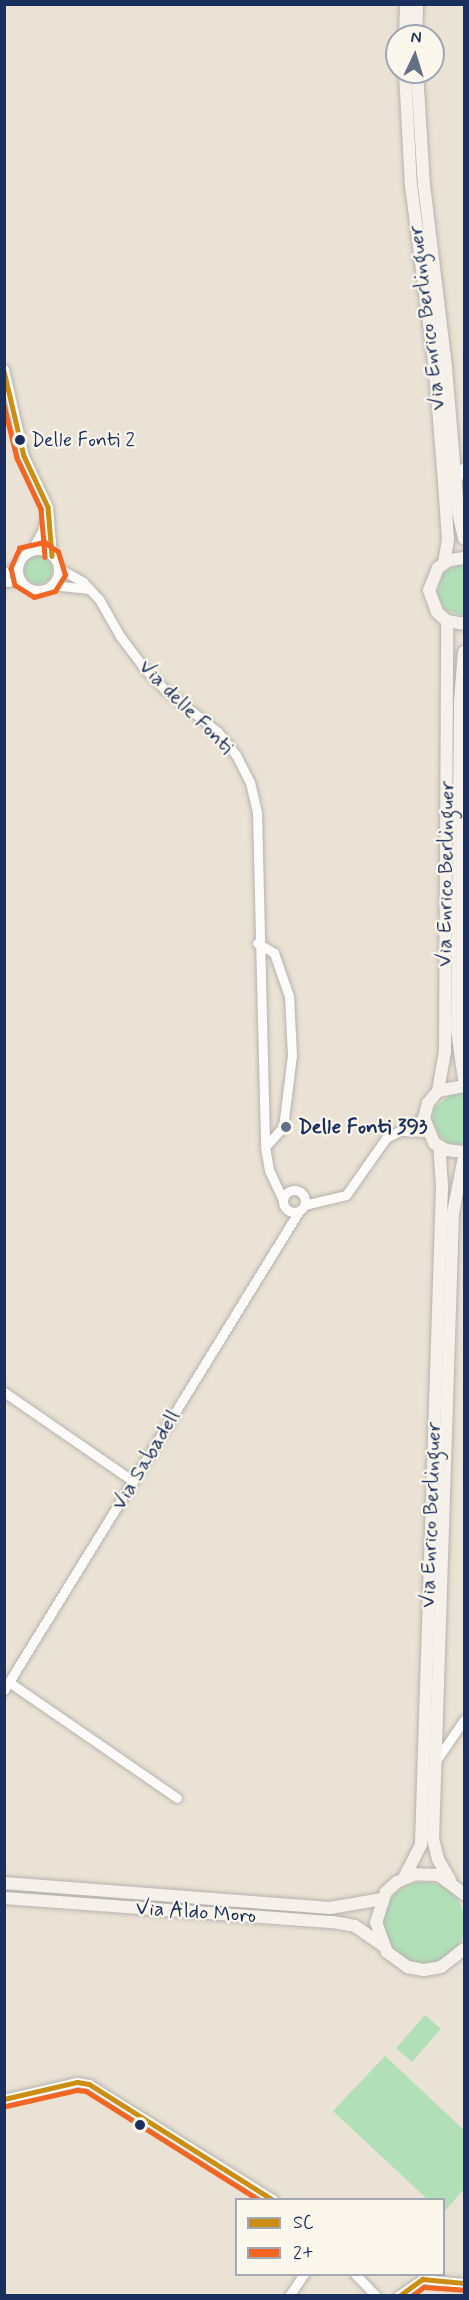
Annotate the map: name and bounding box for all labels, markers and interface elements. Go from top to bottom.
north arrow [385,24,445,84]
text: N [410,27,422,48]
street label: Via Enrico Berlinguer [403,224,451,412]
place label: Delle Fonti 2 [31,428,136,452]
marker: Delle Fonti 2 [14,434,26,446]
street label: Via delle Fonti [133,654,239,760]
street label: Via Enrico Berlinguer [432,781,460,967]
place label: Delle Fonti 393 [298,1114,428,1140]
marker: Delle Fonti 393 [279,1120,293,1134]
street label: Via Sabadell [107,1406,185,1514]
street label: Via Enrico Berlinguer [415,1421,447,1609]
street label: Via Aldo Moro [134,1895,258,1929]
unlabelled marker [134,2119,146,2131]
legend [235,2198,445,2276]
text: SC [293,2211,313,2235]
text: 2+ [293,2241,314,2265]

